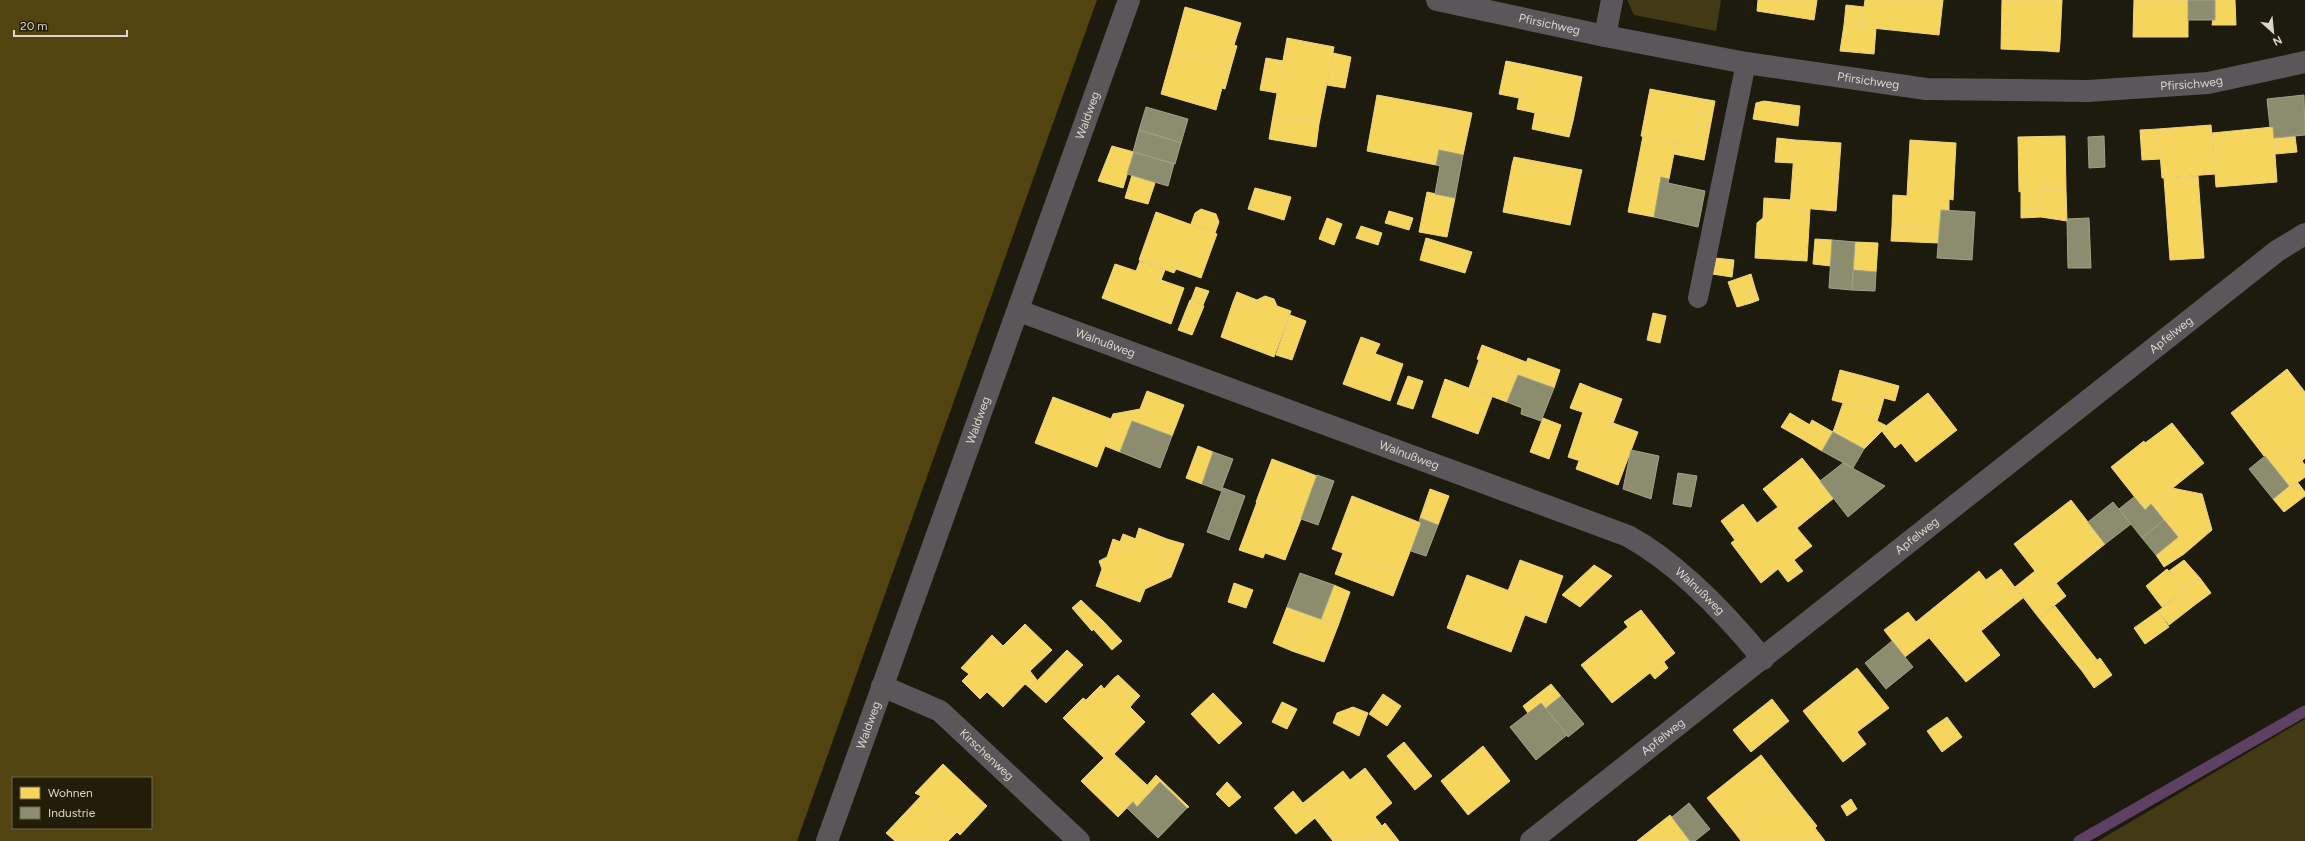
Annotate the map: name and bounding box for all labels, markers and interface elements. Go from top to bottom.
street label: Pfirsichweg [1517,11,1582,38]
scale bar [14,12,127,38]
north arrow [2253,12,2293,52]
text: 20 m [20,19,48,33]
text: N [2271,33,2284,48]
street label: Pfirsichweg [1836,69,1900,92]
street label: Pfirsichweg [2160,73,2224,93]
street label: Waldweg [1073,90,1103,141]
street label: Apfelweg [2146,313,2196,356]
street label: Walnußweg [1073,325,1137,360]
street label: Waldweg [963,395,993,446]
street label: Walnußweg [1377,438,1441,473]
street label: Apfelweg [1892,514,1942,557]
street label: Walnußweg [1672,564,1728,618]
street label: Waldweg [854,699,884,751]
street label: Apfelweg [1638,715,1687,758]
street label: Kirschenweg [957,726,1017,783]
legend [12,777,152,829]
text: Wohnen [48,786,93,800]
text: Industrie [48,806,96,820]

